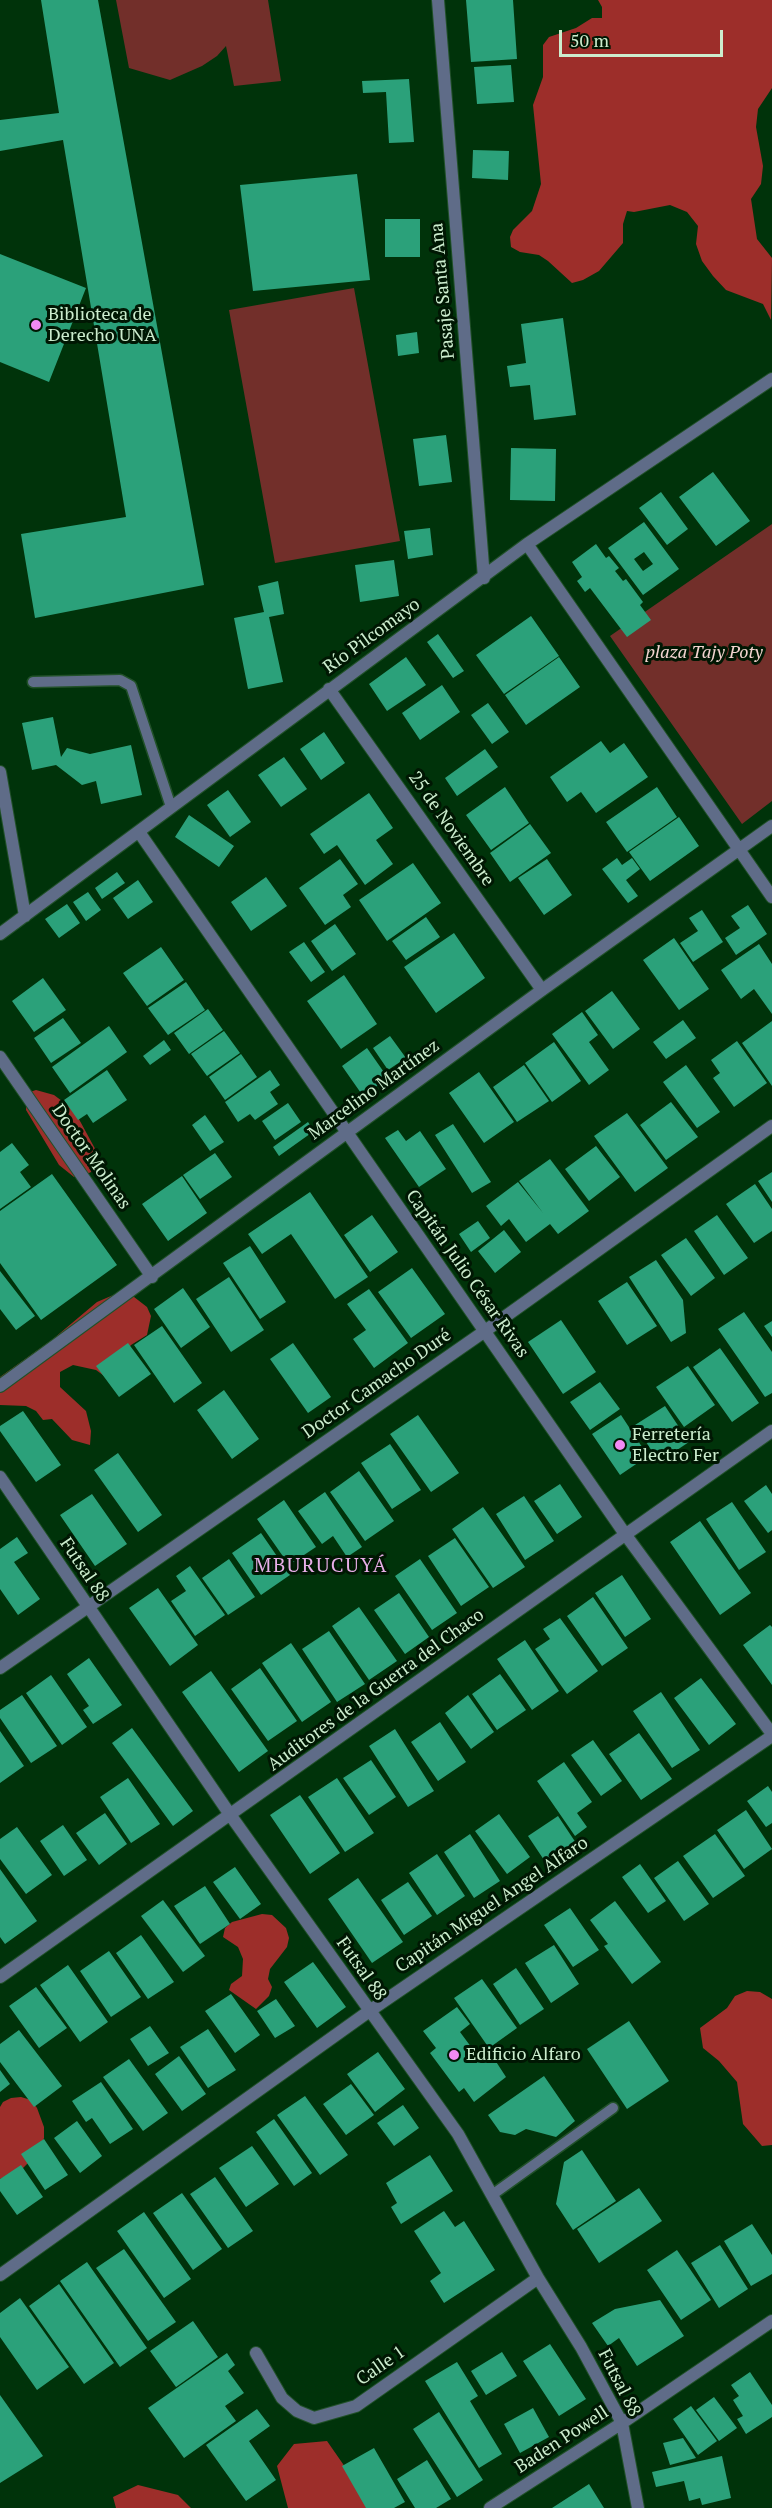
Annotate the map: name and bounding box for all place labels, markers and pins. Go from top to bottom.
place label: Biblioteca de Derecho UNA [48,304,157,346]
marker: Biblioteca de Derecho UNA [29,318,43,332]
place label: Ferretería Electro Fer [632,1424,719,1466]
marker: Ferretería Electro Fer [613,1438,627,1452]
place label: Edificio Alfaro [466,2044,581,2066]
marker: Edificio Alfaro [447,2048,461,2062]

